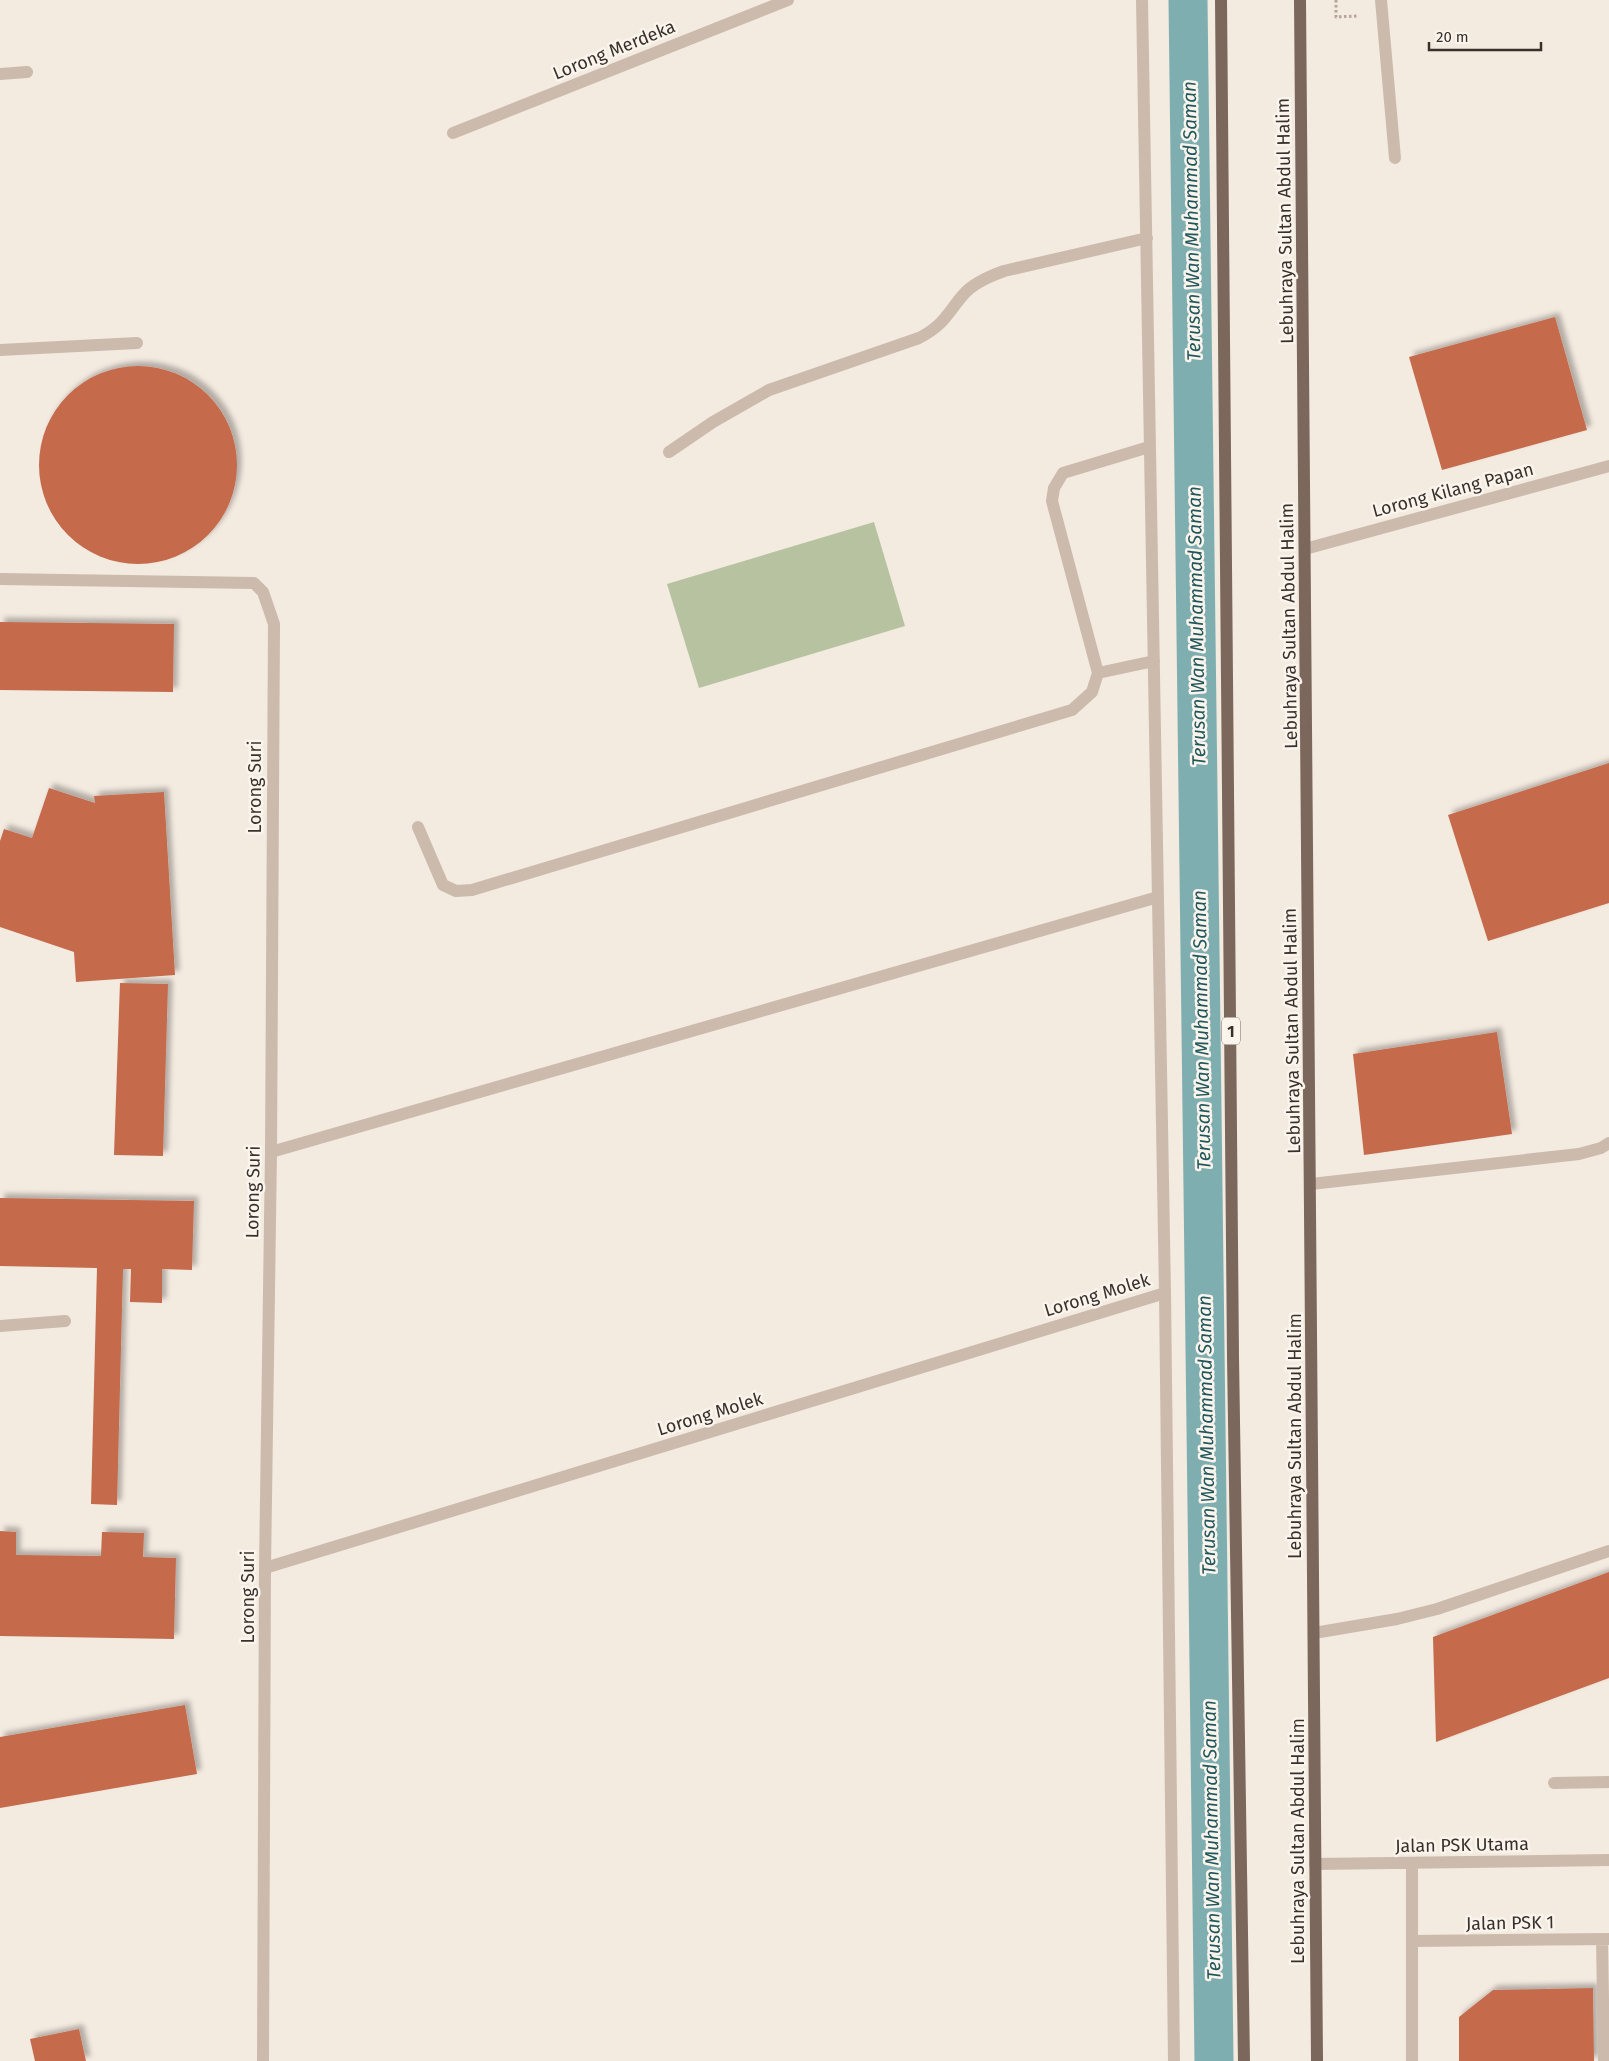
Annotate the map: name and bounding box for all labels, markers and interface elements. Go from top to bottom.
street label: Lorong Merdeka [550,15,678,85]
scale bar [1429,20,1542,52]
text: 20 m [1436,28,1469,46]
water label: Terusan Wan Muhammad Saman [1178,81,1205,361]
street label: Lebuhraya Sultan Abdul Halim [1272,98,1298,344]
street label: Lorong Kilang Papan [1370,458,1536,522]
water label: Terusan Wan Muhammad Saman [1183,486,1210,766]
street label: Lebuhraya Sultan Abdul Halim [1276,503,1302,749]
street label: Lorong Suri [244,741,266,833]
water label: Terusan Wan Muhammad Saman [1188,890,1215,1170]
street label: Lebuhraya Sultan Abdul Halim [1279,908,1305,1154]
road number: 1 [1222,1018,1240,1044]
street label: Lorong Suri [241,1145,265,1239]
street label: Lorong Molek [1041,1268,1153,1322]
water label: Terusan Wan Muhammad Saman [1193,1295,1220,1575]
street label: Lebuhraya Sultan Abdul Halim [1284,1313,1306,1559]
street label: Lorong Molek [654,1387,766,1441]
street label: Lorong Suri [237,1551,259,1643]
water label: Terusan Wan Muhammad Saman [1198,1700,1225,1980]
street label: Lebuhraya Sultan Abdul Halim [1287,1718,1309,1964]
street label: Jalan PSK Utama [1395,1833,1529,1857]
street label: Jalan PSK 1 [1466,1911,1554,1935]

